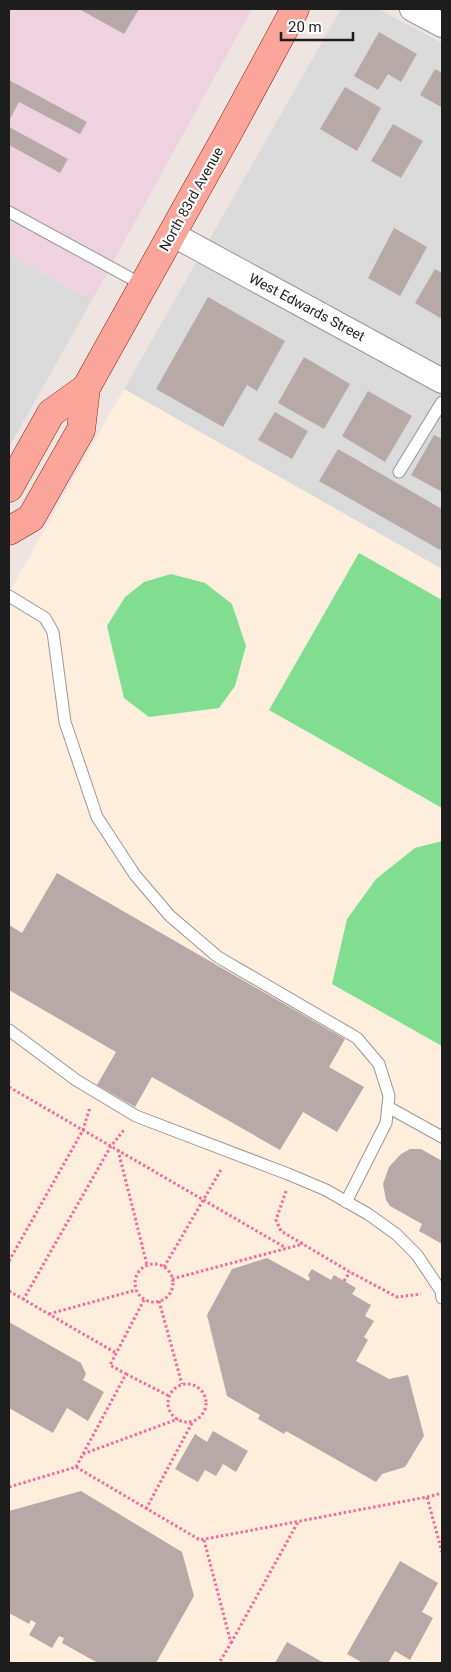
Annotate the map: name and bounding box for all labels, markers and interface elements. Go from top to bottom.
scale bar [281,10,354,42]
text: 20 m [288,18,322,36]
street label: North 83rd Avenue [156,144,226,254]
street label: West Edwards Street [246,270,368,345]

